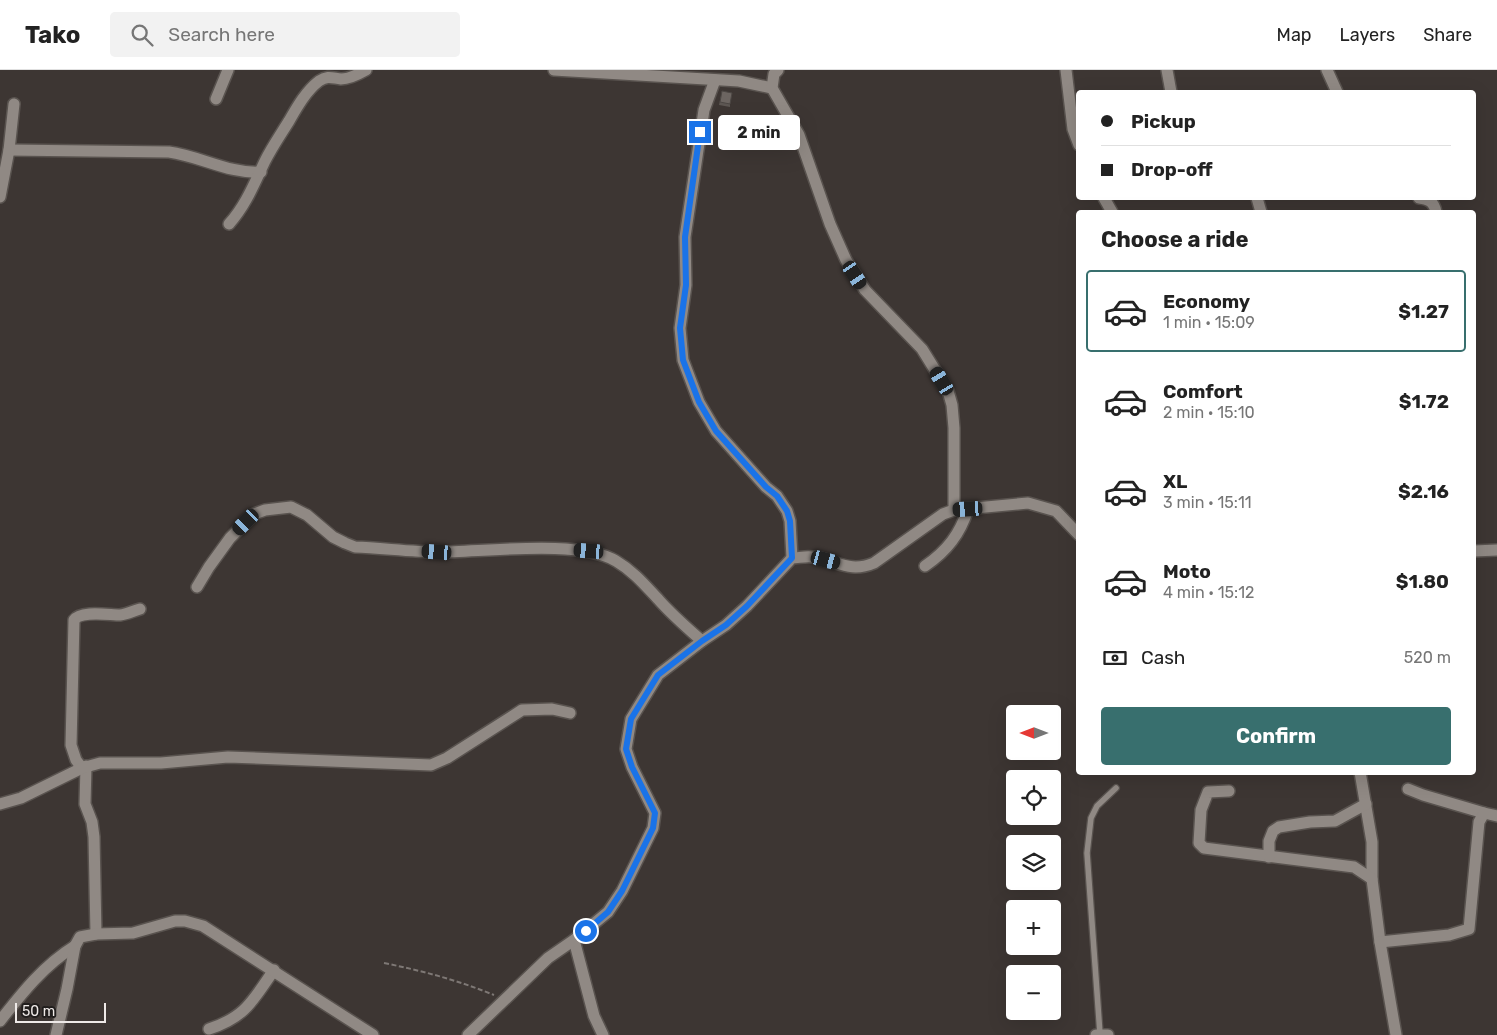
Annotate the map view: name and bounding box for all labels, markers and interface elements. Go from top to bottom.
search box [110,12,460,57]
text: Tako [25,21,80,49]
icon: search [128,21,156,49]
text: Search here [168,23,275,46]
text: Map [1277,24,1312,46]
text: Layers [1340,24,1395,46]
text: Share [1423,24,1472,46]
text: Pickup [1131,110,1196,133]
callout: 2 min [718,114,800,150]
route end [689,121,711,143]
text: 2 min [737,123,781,142]
text: Drop-off [1131,158,1213,181]
text: Choose a ride [1101,226,1248,253]
car [840,258,869,292]
icon: car [1103,289,1148,334]
text: Economy [1163,290,1250,313]
text: $1.27 [1398,300,1449,323]
text: 1 min · 15:09 [1163,313,1255,332]
car [927,364,956,398]
icon: car [1103,379,1148,424]
text: Comfort [1163,380,1243,403]
text: $1.72 [1399,390,1449,413]
text: 2 min · 15:10 [1163,403,1255,422]
icon: car [1103,469,1148,514]
text: XL [1163,470,1187,493]
text: $2.16 [1398,480,1449,503]
text: 3 min · 15:11 [1163,493,1252,512]
car [952,501,983,517]
car [230,506,261,538]
car [573,542,604,560]
car [421,543,452,561]
car [809,549,842,571]
icon: car [1103,559,1148,604]
text: Moto [1163,560,1211,583]
text: $1.80 [1396,570,1449,593]
text: 4 min · 15:12 [1163,583,1254,602]
icon: cash [1101,644,1129,672]
text: Cash [1141,646,1185,669]
text: 520 m [1404,648,1451,667]
north arrow [1006,705,1061,760]
map controls [1006,705,1061,1020]
button: Confirm [1101,707,1451,765]
button: locate [1006,770,1061,825]
button: layers [1006,835,1061,890]
button: + [1006,900,1061,955]
route start [575,920,597,942]
button: − [1006,965,1061,1020]
scale bar [15,1000,106,1023]
text: 50 m [22,1003,55,1020]

